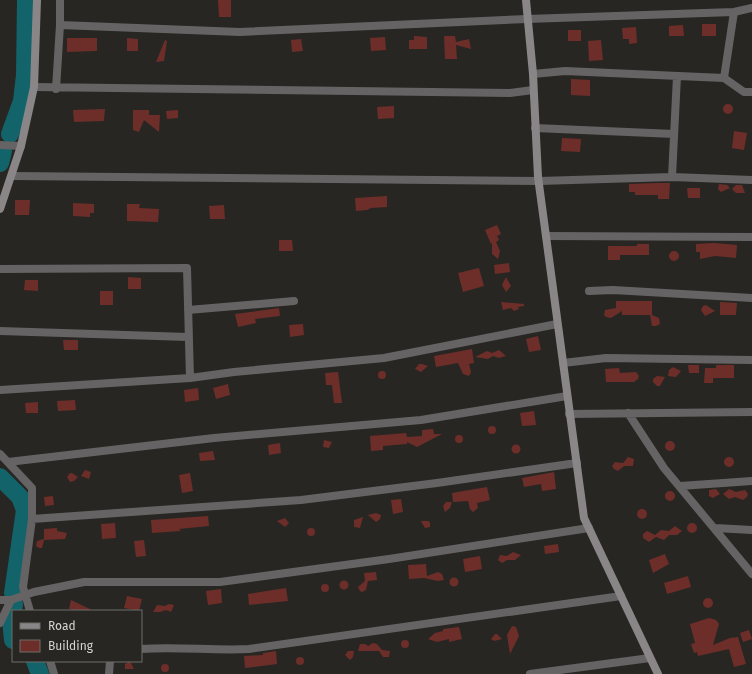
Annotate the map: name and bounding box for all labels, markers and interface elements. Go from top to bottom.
legend [12,610,142,662]
text: Road [48,619,76,633]
text: Building [48,639,94,653]

